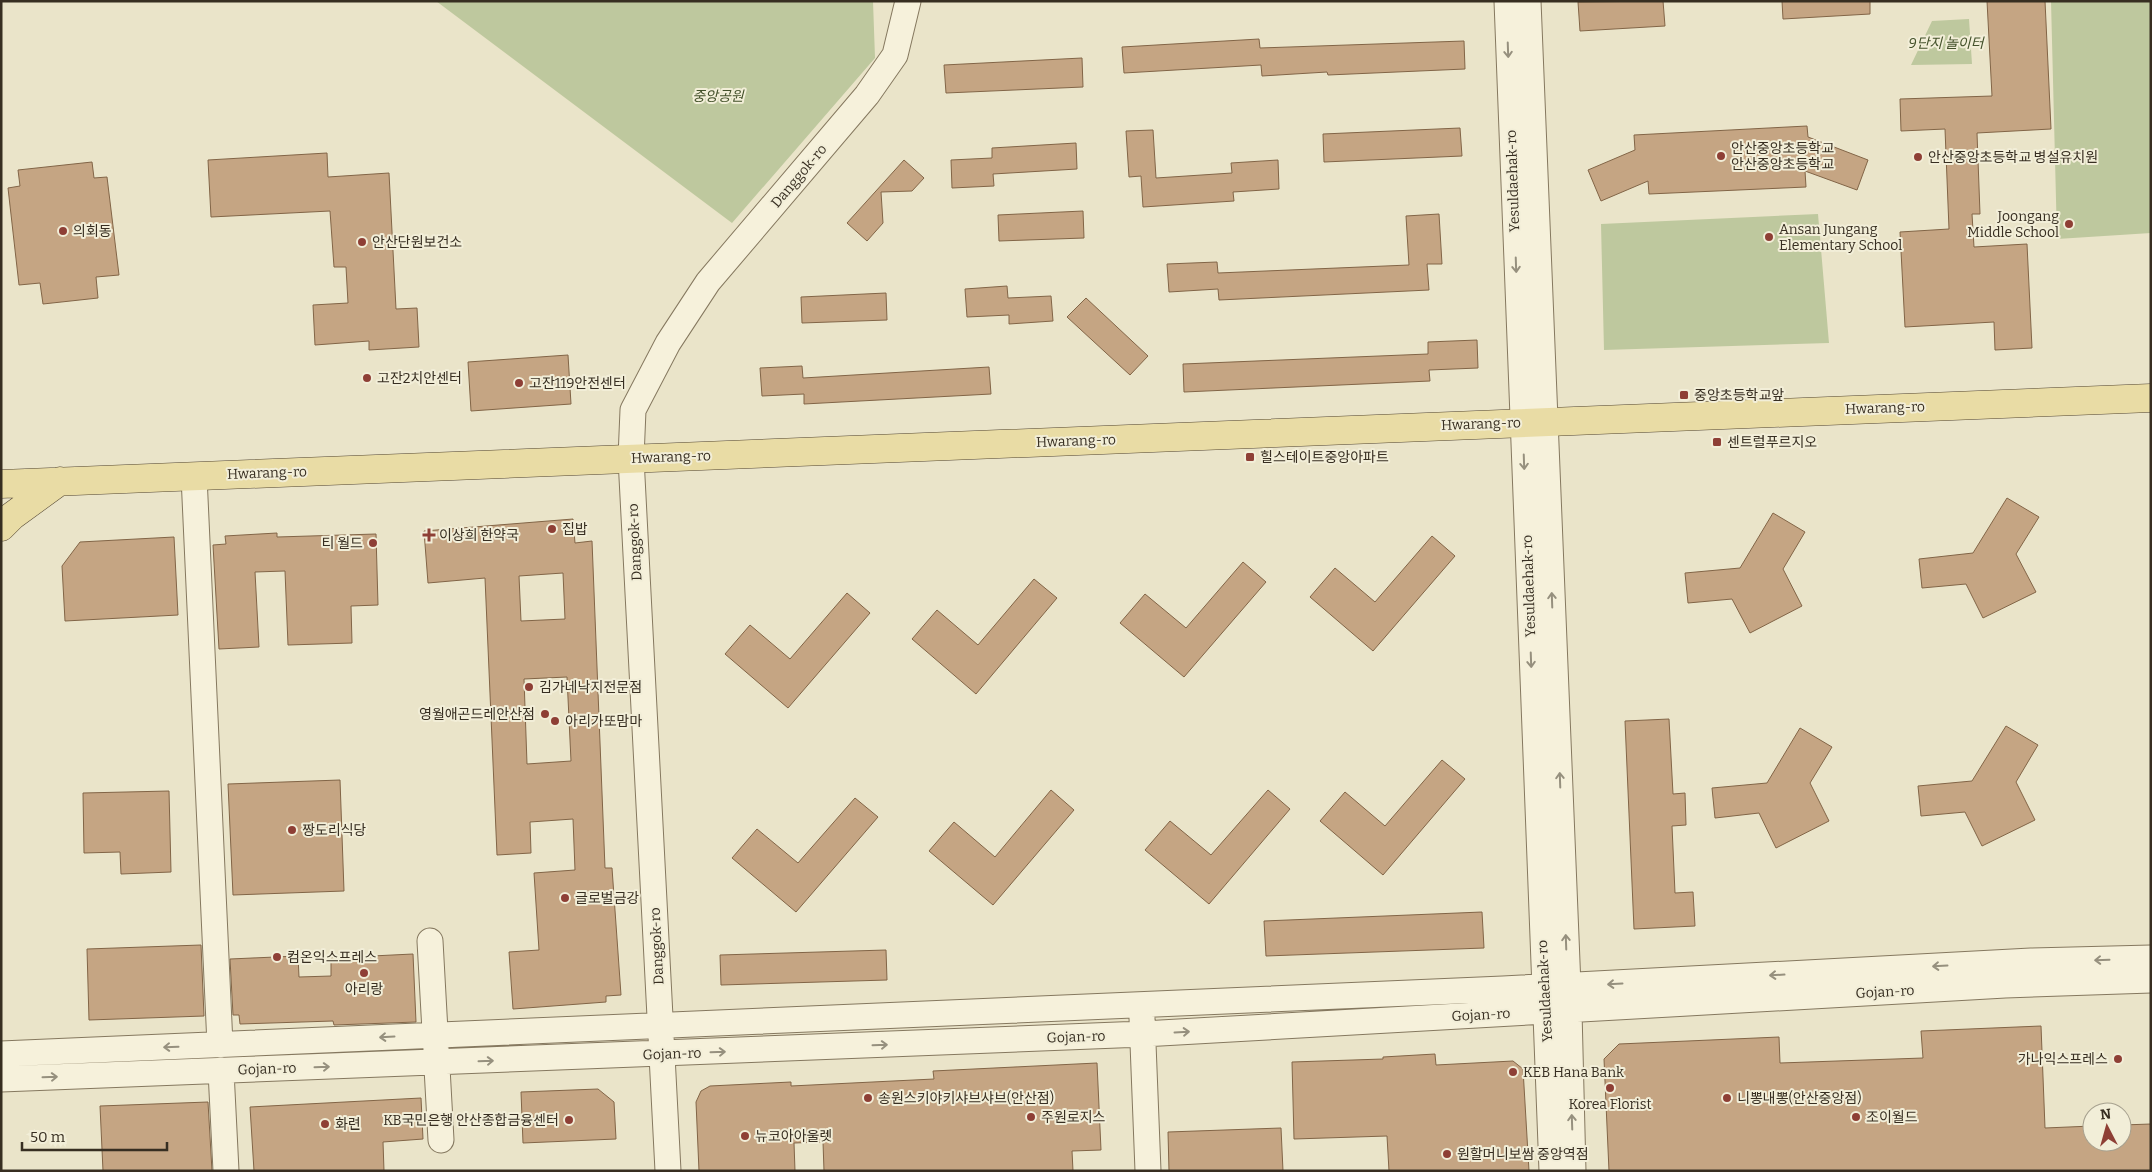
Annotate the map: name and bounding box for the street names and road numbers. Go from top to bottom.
street label: Yesuldaehak-ro [1503,130,1523,232]
street label: Danggok-ro [768,141,830,211]
street label: Hwarang-ro [1845,398,1925,418]
street label: Hwarang-ro [1441,414,1521,434]
street label: Hwarang-ro [1036,431,1116,451]
street label: Hwarang-ro [631,447,711,467]
street label: Hwarang-ro [227,463,307,483]
street label: Danggok-ro [624,503,646,581]
street label: Yesuldaehak-ro [1519,535,1539,637]
street label: Danggok-ro [646,907,668,985]
street label: Yesuldaehak-ro [1534,939,1556,1043]
street label: Gojan-ro [1855,982,1915,1002]
street label: Gojan-ro [1451,1005,1511,1025]
street label: Gojan-ro [1046,1027,1106,1047]
street label: Gojan-ro [642,1044,702,1064]
street label: Gojan-ro [237,1059,297,1079]

